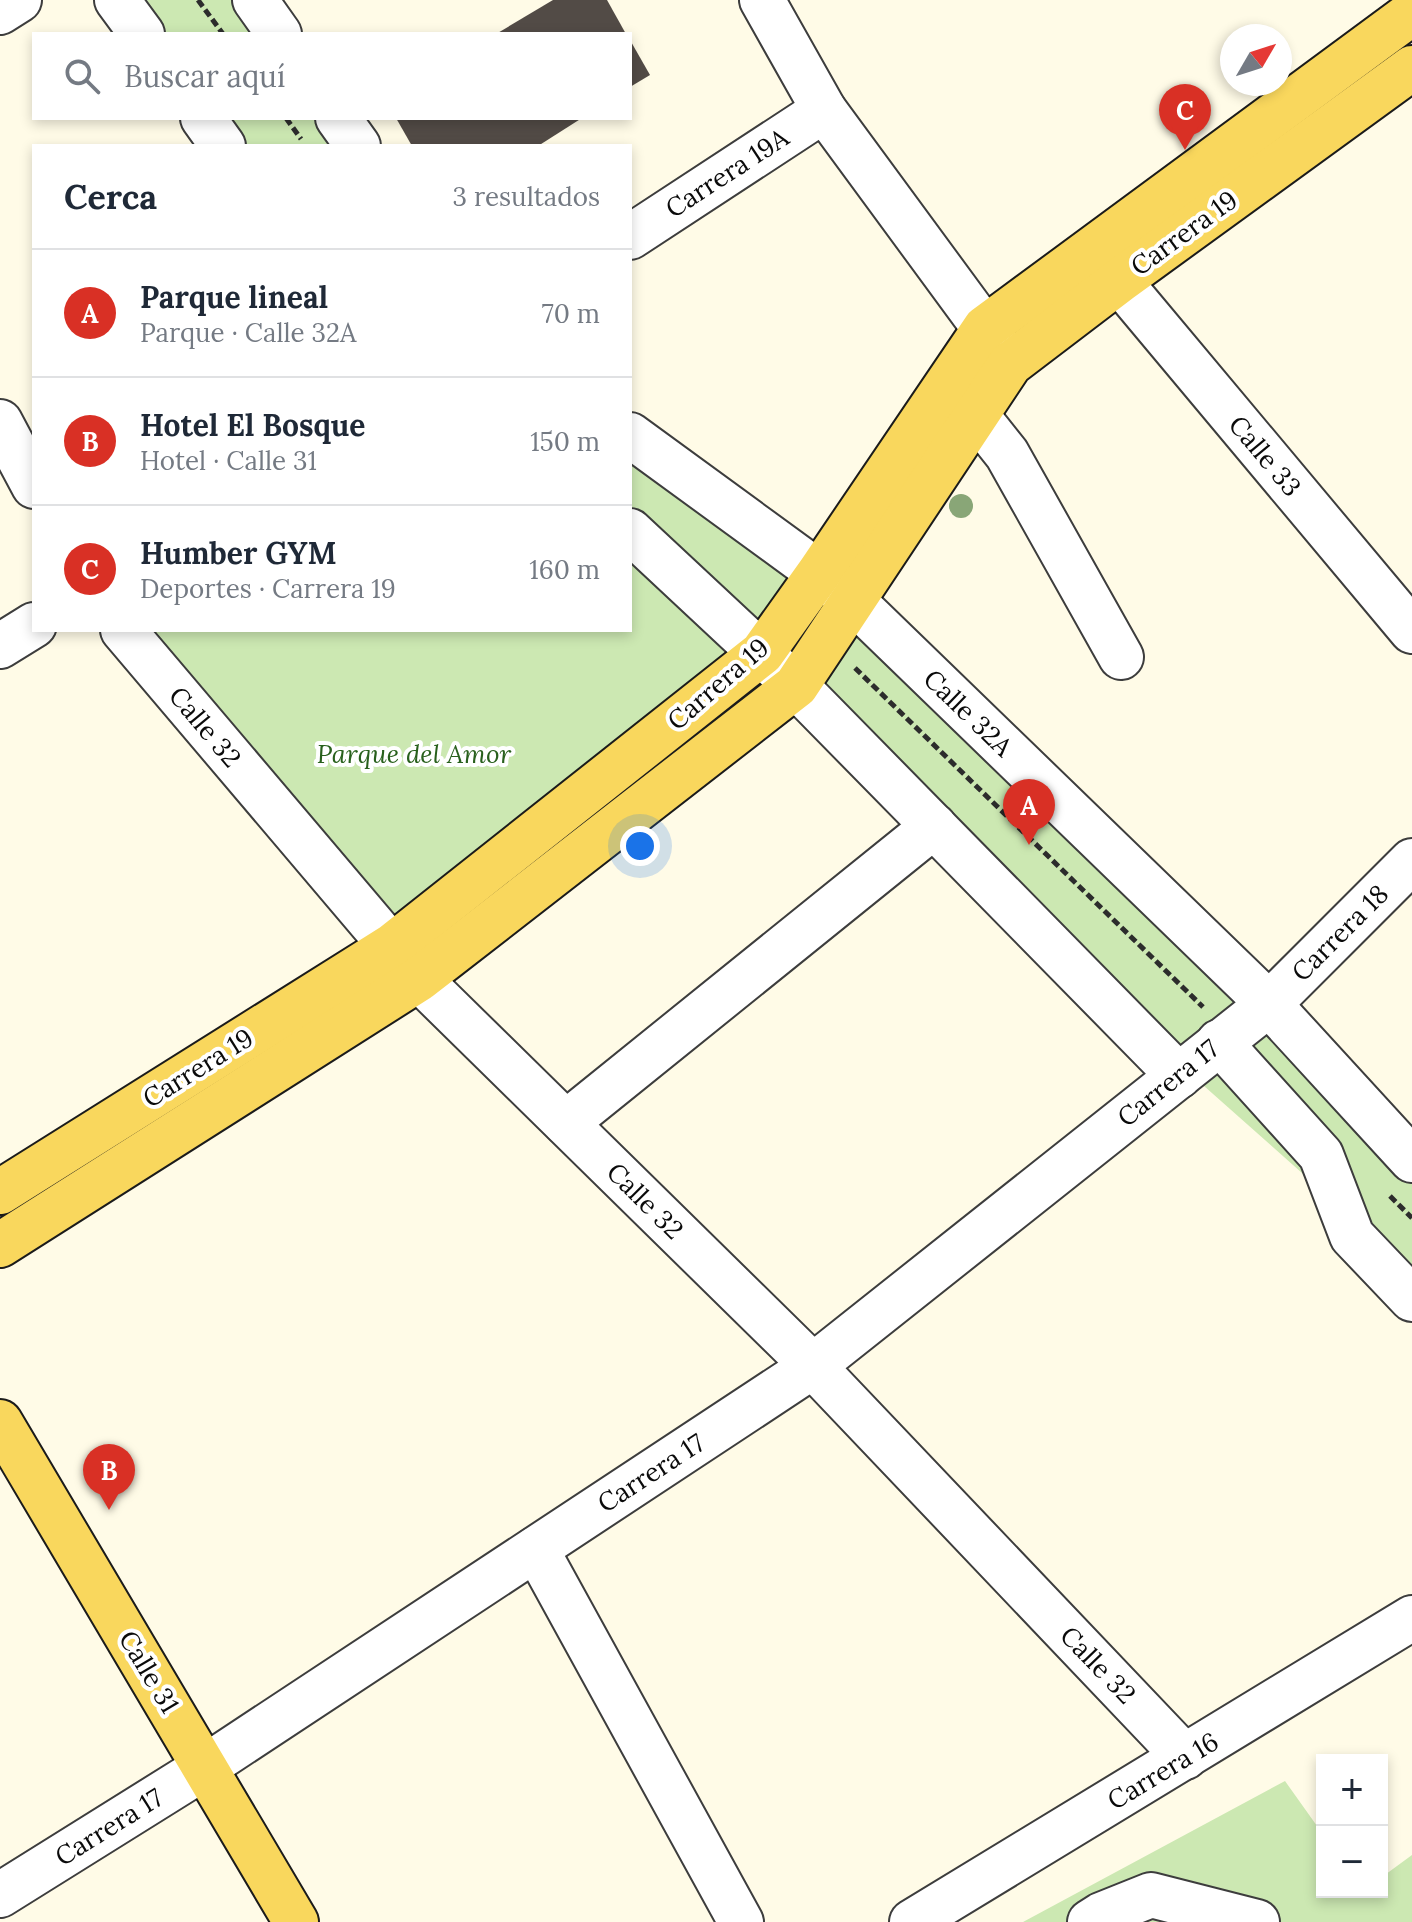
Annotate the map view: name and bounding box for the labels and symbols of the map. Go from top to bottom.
north arrow [1220,24,1292,96]
pin: C [1159,84,1211,150]
street label: Carrera 19A [659,120,795,225]
street label: Carrera 19 [1124,183,1244,282]
street label: Calle 33 [1222,408,1309,503]
street label: Carrera 19 [660,631,775,737]
street label: Calle 32A [917,662,1020,764]
street label: Calle 32 [162,680,249,774]
park label: Parque del Amor [317,737,511,770]
pin: A [1003,779,1055,845]
your location [620,826,660,866]
street label: Carrera 18 [1284,877,1395,988]
street label: Carrera 19 [136,1021,259,1114]
street label: Carrera 17 [1110,1032,1225,1133]
street label: Calle 32 [600,1155,691,1246]
street label: Carrera 17 [591,1426,710,1519]
pin: B [83,1444,135,1510]
street label: Calle 32 [1053,1619,1143,1710]
street label: Calle 31 [112,1624,187,1719]
street label: Carrera 16 [1101,1725,1224,1817]
street label: Carrera 17 [49,1781,169,1873]

